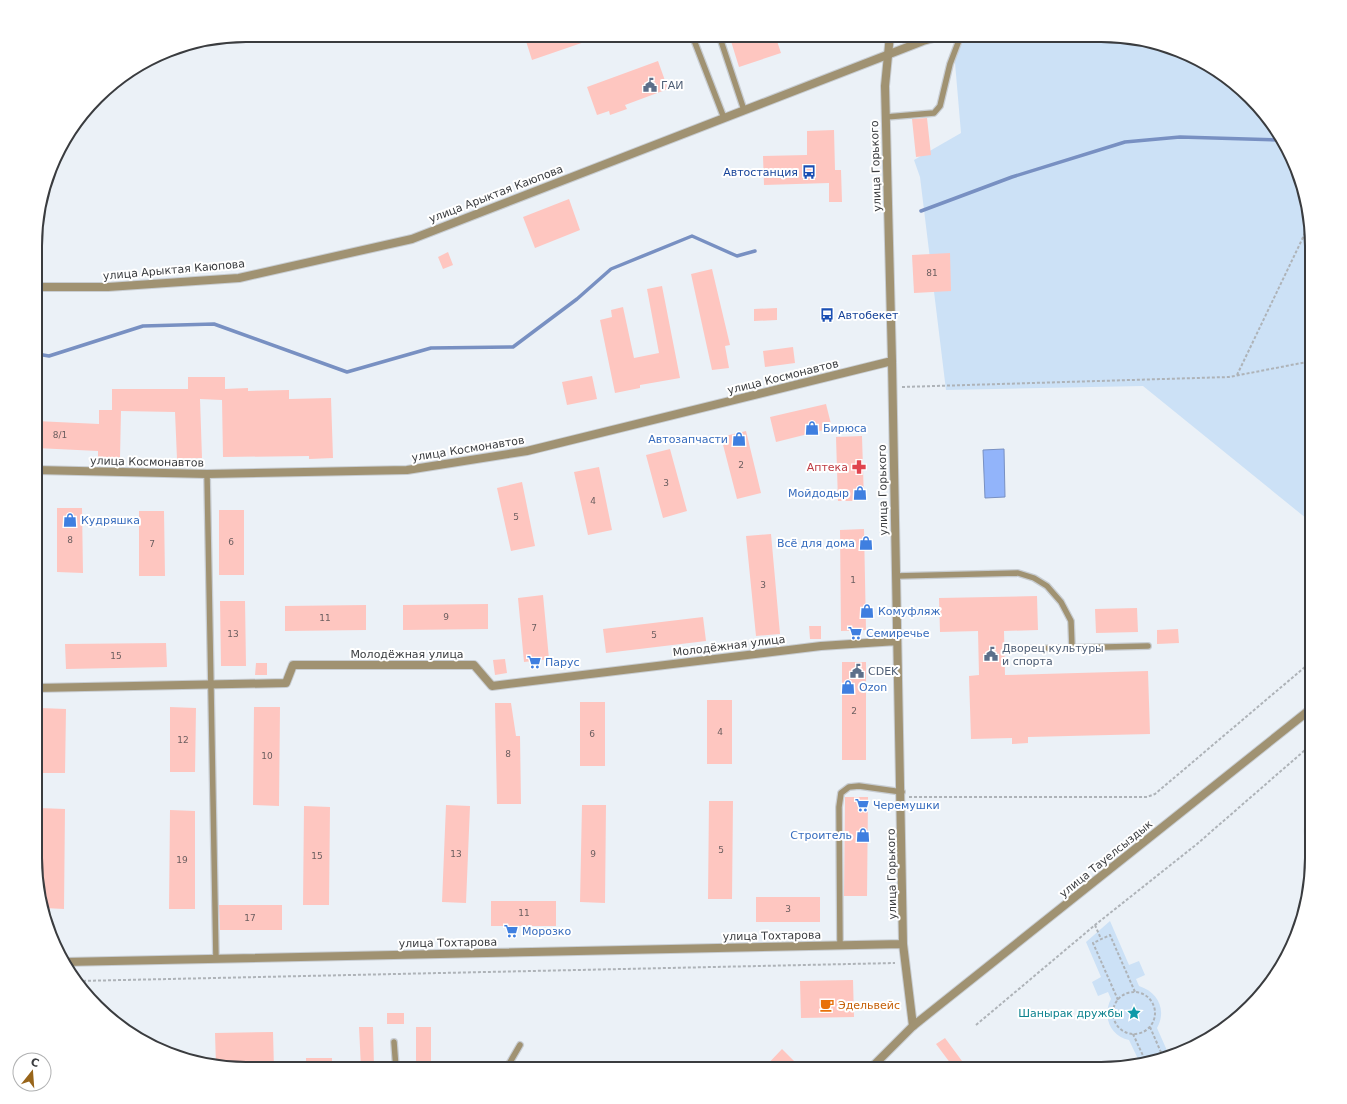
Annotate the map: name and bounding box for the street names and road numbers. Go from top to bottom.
street label: улица Горького [868,120,884,212]
street label: улица Арыктая Каюпова [427,162,565,226]
street label: улица Арыктая Каюпова [102,257,246,283]
street label: улица Космонавтов [726,357,840,397]
street label: улица Космонавтов [411,434,525,464]
street label: улица Горького [876,444,890,536]
street label: улица Космонавтов [90,455,204,469]
street label: Молодёжная улица [672,633,786,659]
street label: Молодёжная улица [350,648,464,661]
street label: улица Тауелсыздык [1057,817,1155,900]
street label: улица Горького [885,828,899,920]
street label: улица Тохтарова [723,929,821,943]
street label: улица Тохтарова [399,936,497,950]

